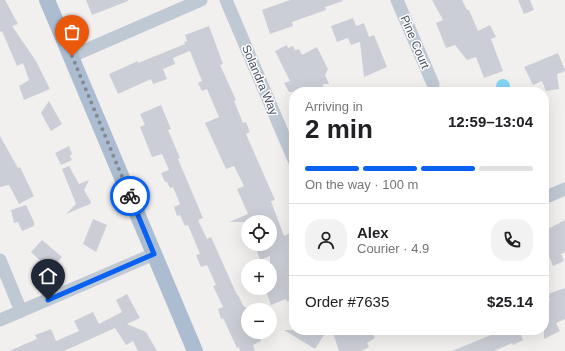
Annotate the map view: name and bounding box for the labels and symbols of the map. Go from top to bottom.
street label: Pine Court [397,13,433,71]
pin [55,15,89,56]
street label: Solandra Way [239,43,281,117]
courier [110,176,150,216]
pin [31,259,65,300]

